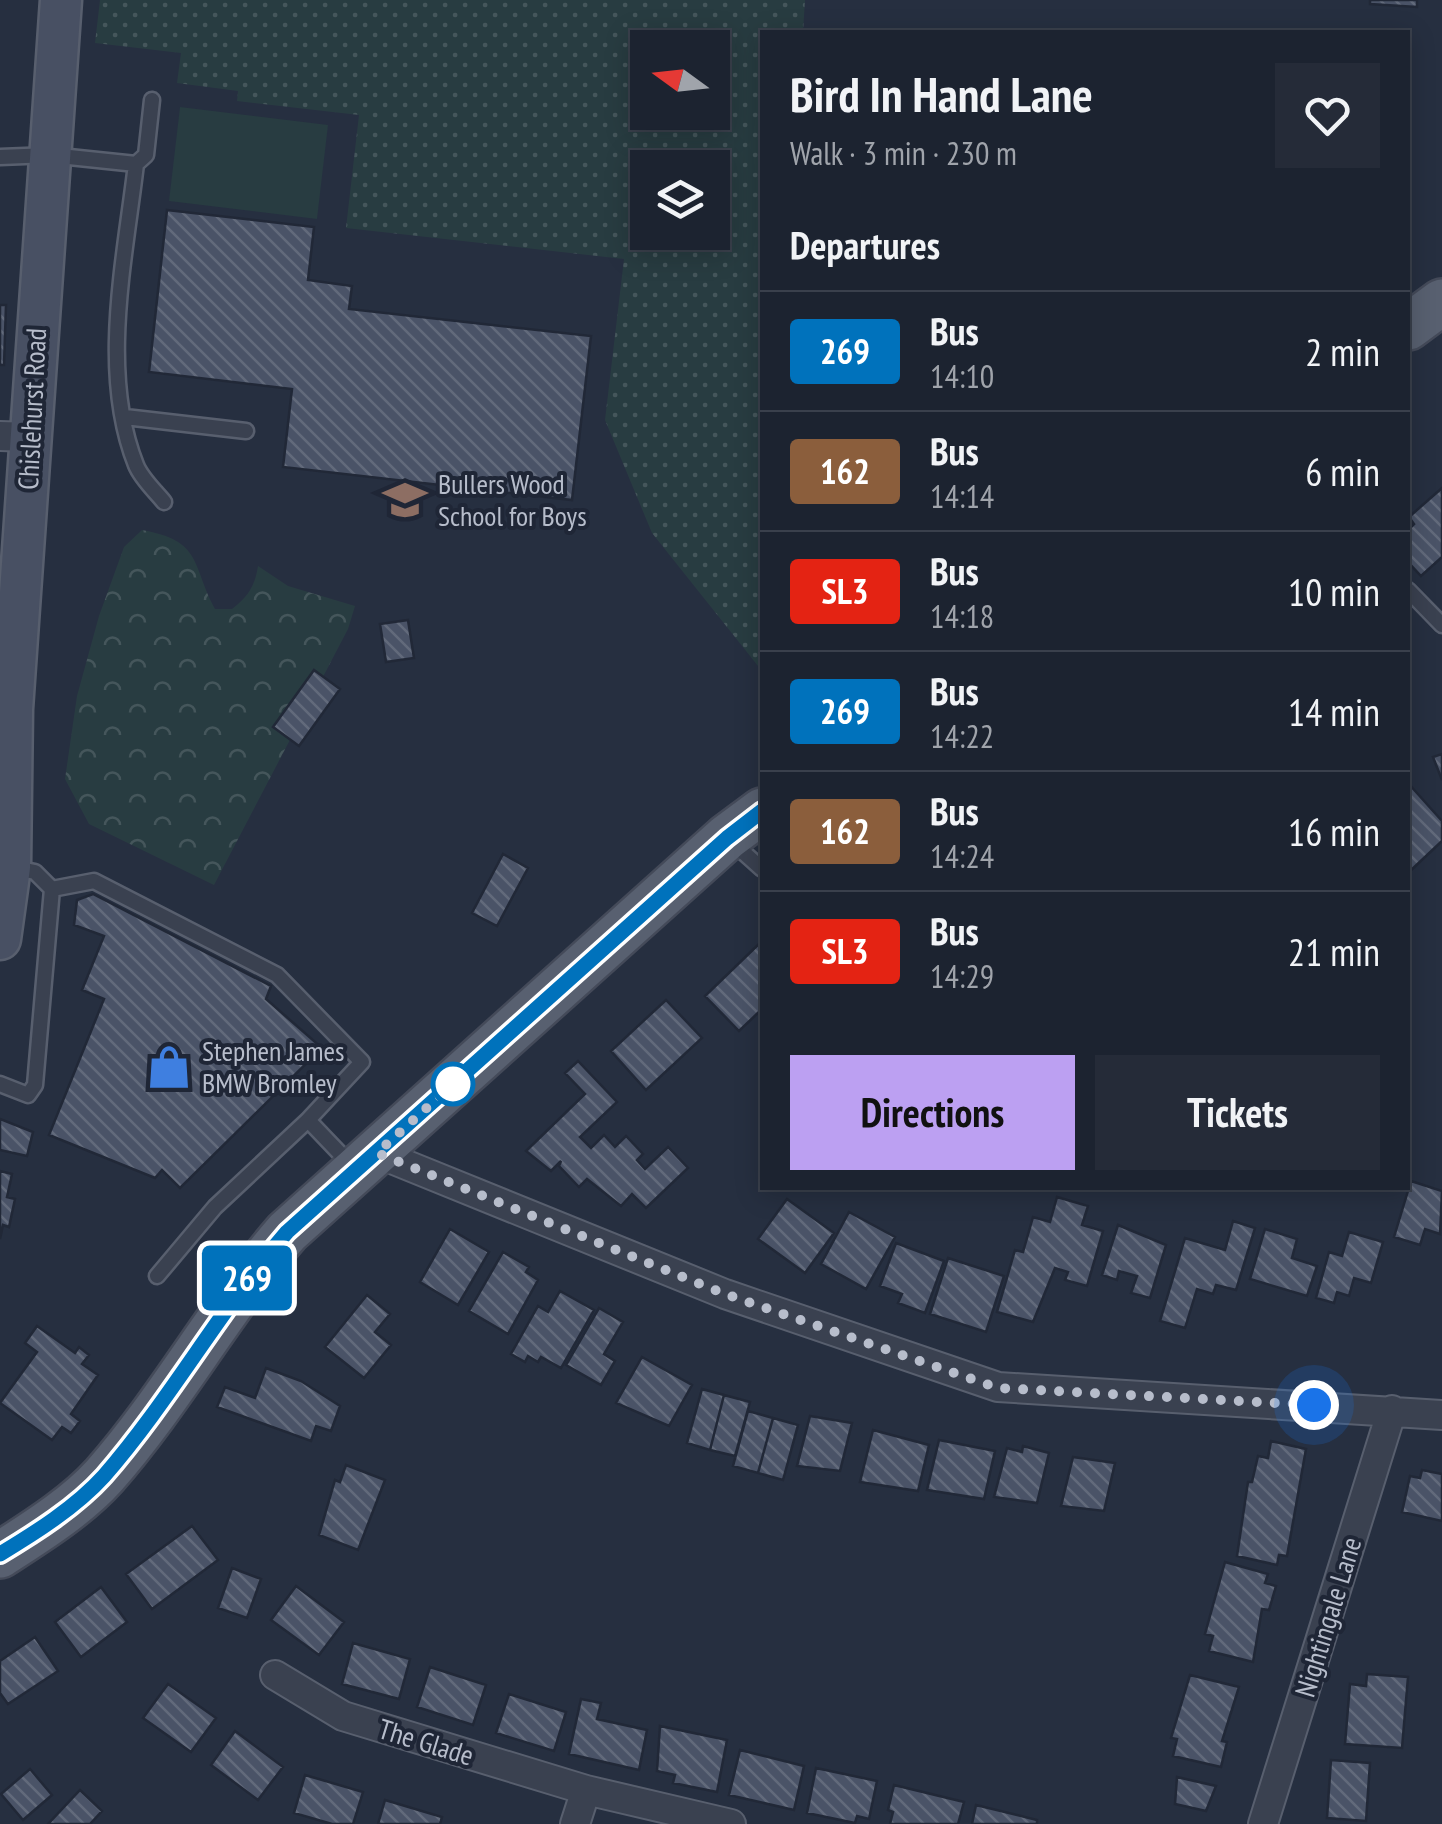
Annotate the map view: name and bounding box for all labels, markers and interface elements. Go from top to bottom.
north arrow [630,30,730,130]
map controls [630,30,730,250]
text: Bird In Hand Lane [790,63,1093,125]
button: heart [1275,63,1380,168]
text: Walk · 3 min · 230 m [790,132,1017,174]
button: layers [630,150,730,250]
text: Departures [790,220,940,269]
text: Bus [930,306,979,355]
street label: Chislehurst Road [9,327,54,491]
text: 2 min [1305,327,1380,376]
text: 269 [820,328,870,374]
text: 14:10 [930,355,994,397]
text: Bus [930,426,979,475]
text: 6 min [1305,447,1380,496]
text: 162 [820,448,870,494]
place label: Bullers Wood School for Boys [438,465,587,534]
text: 14:14 [930,475,994,517]
school or university icon: Bullers Wood School for Boys [381,476,429,524]
text: Bus [930,546,979,595]
text: 10 min [1288,567,1380,616]
text: SL3 [822,568,868,614]
text: 14:18 [930,595,994,637]
text: Bus [930,666,979,715]
text: 14 min [1288,687,1380,736]
text: 269 [820,688,870,734]
text: 14:22 [930,715,994,757]
text: Bus [930,786,979,835]
text: 16 min [1288,807,1380,856]
text: 162 [820,808,870,854]
text: 14:24 [930,835,994,877]
text: Bus [930,906,979,955]
text: 21 min [1288,927,1380,976]
text: SL3 [822,928,868,974]
text: 14:29 [930,955,994,997]
place label: Stephen James BMW Bromley [202,1032,345,1101]
shop icon: Stephen James BMW Bromley [145,1043,193,1091]
button: Directions [790,1055,1075,1170]
button: Tickets [1095,1055,1380,1170]
unlabelled marker [432,1063,474,1105]
line badge: 269 [190,1246,304,1310]
text: 269 [222,1255,272,1301]
your location [1289,1380,1339,1430]
street label: Nightingale Lane [1286,1532,1369,1701]
street label: The Glade [374,1710,478,1773]

